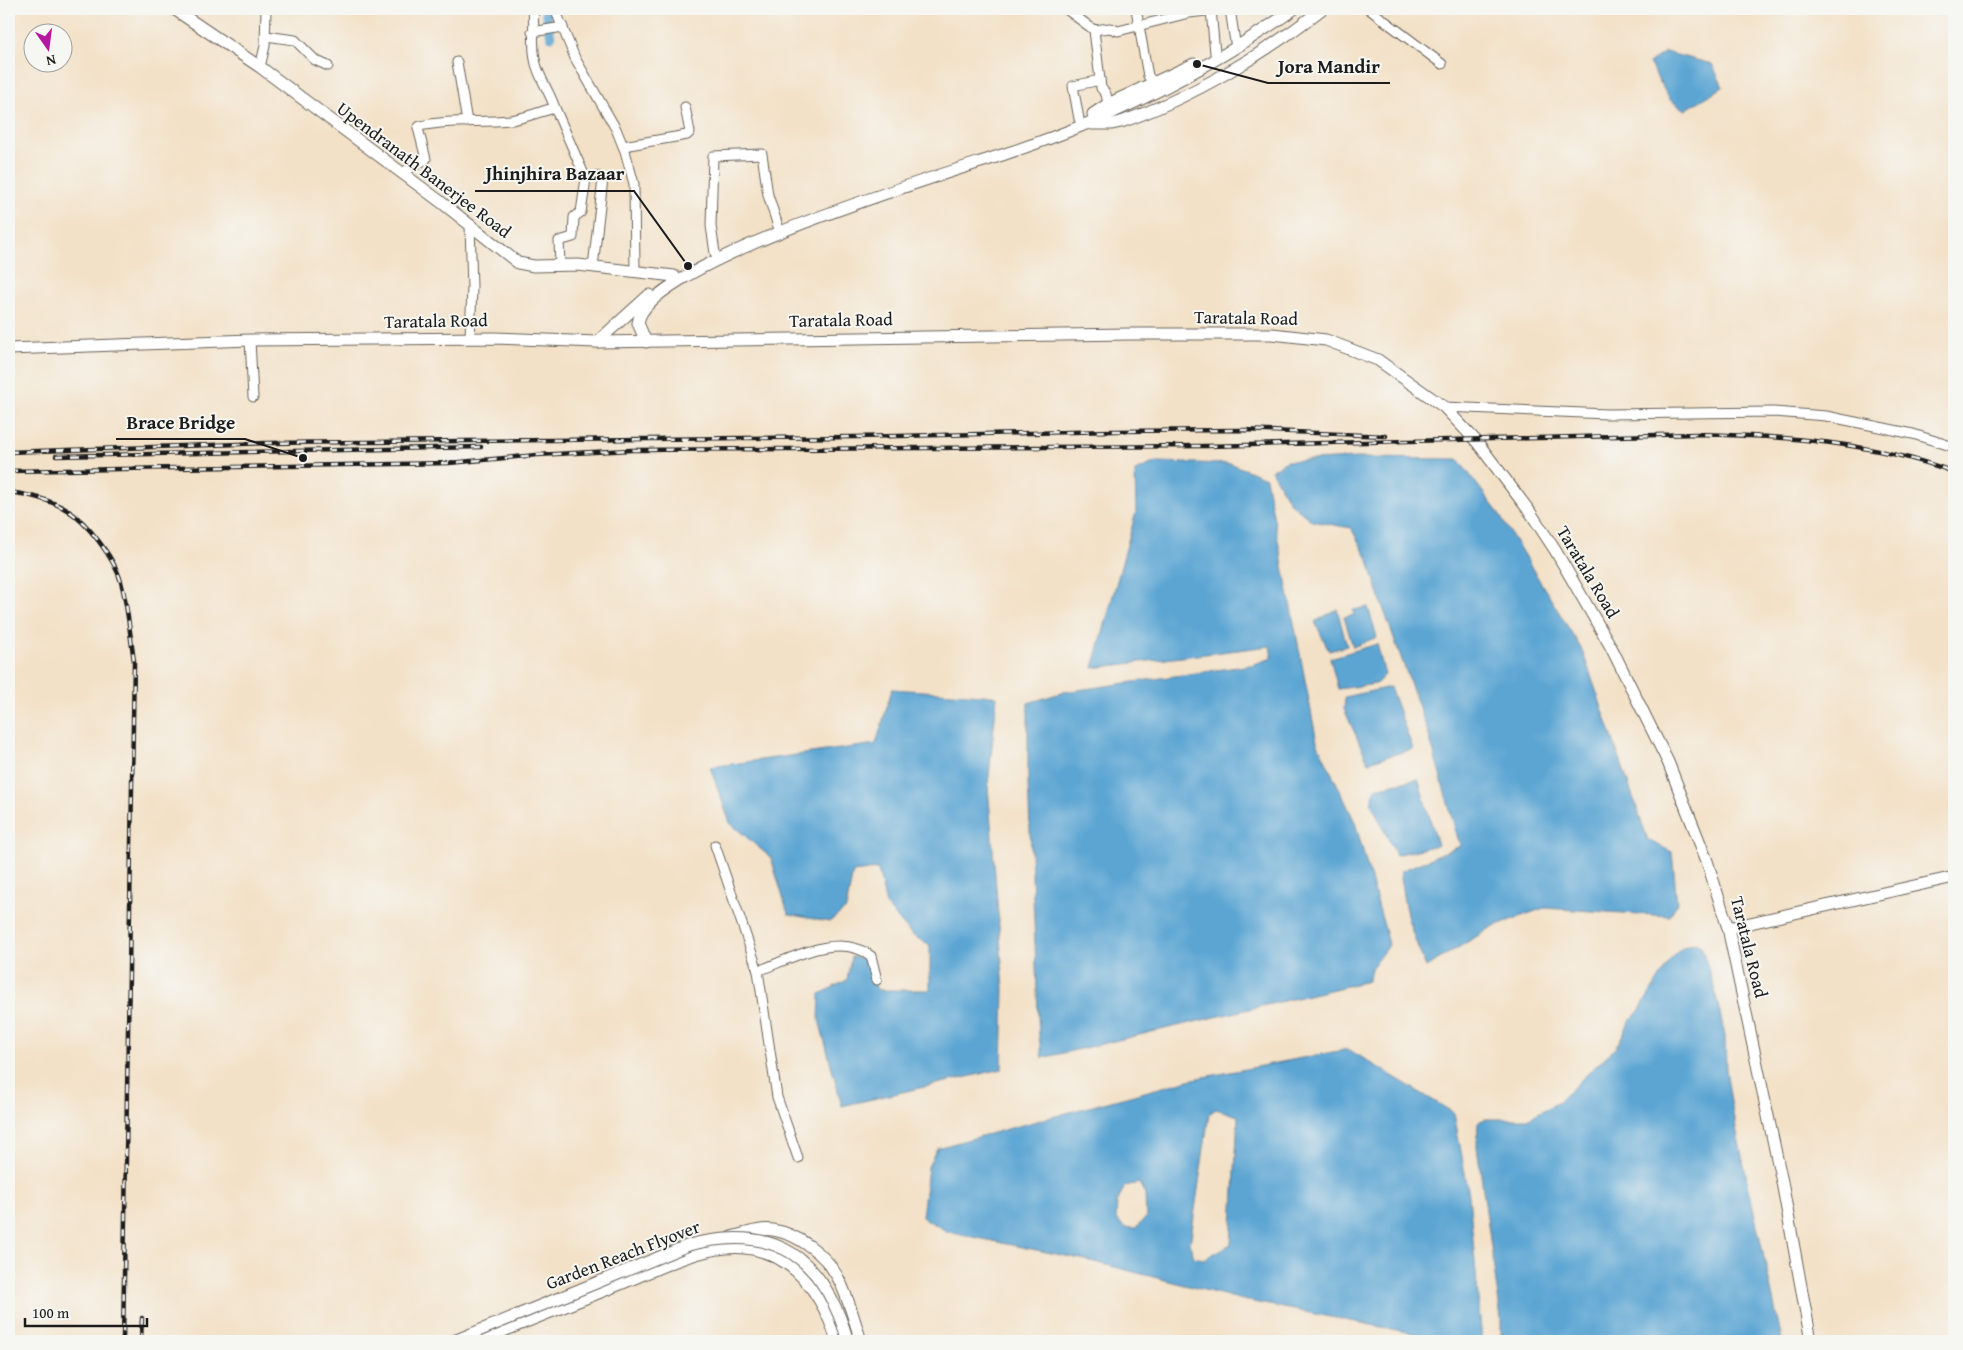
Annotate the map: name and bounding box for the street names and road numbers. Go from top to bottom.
street label: Upendranath Banerjee Road [331,95,518,245]
street label: Taratala Road [1194,303,1298,332]
street label: Taratala Road [789,305,893,334]
street label: Taratala Road [384,306,488,335]
street label: Taratala Road [1550,520,1627,623]
street label: Taratala Road [1724,893,1775,1001]
street label: Garden Reach Flyover [542,1212,704,1296]

